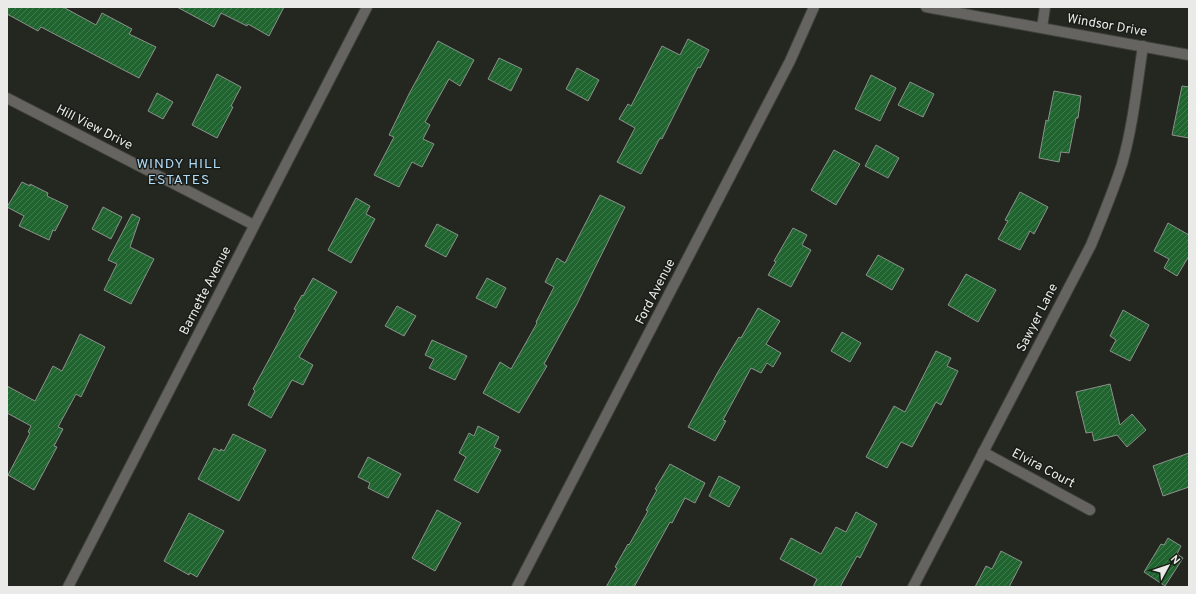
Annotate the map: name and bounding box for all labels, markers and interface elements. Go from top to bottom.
street label: Windsor Drive [1066,11,1148,41]
street label: Hill View Drive [53,102,135,154]
district label: WINDY HILL ESTATES [136,156,222,189]
street label: Barnette Avenue [177,244,235,338]
street label: Ford Avenue [633,257,679,327]
street label: Sawyer Lane [1014,281,1062,355]
street label: Elvira Court [1009,446,1077,492]
north arrow [1148,546,1188,586]
text: N [1167,553,1183,568]

